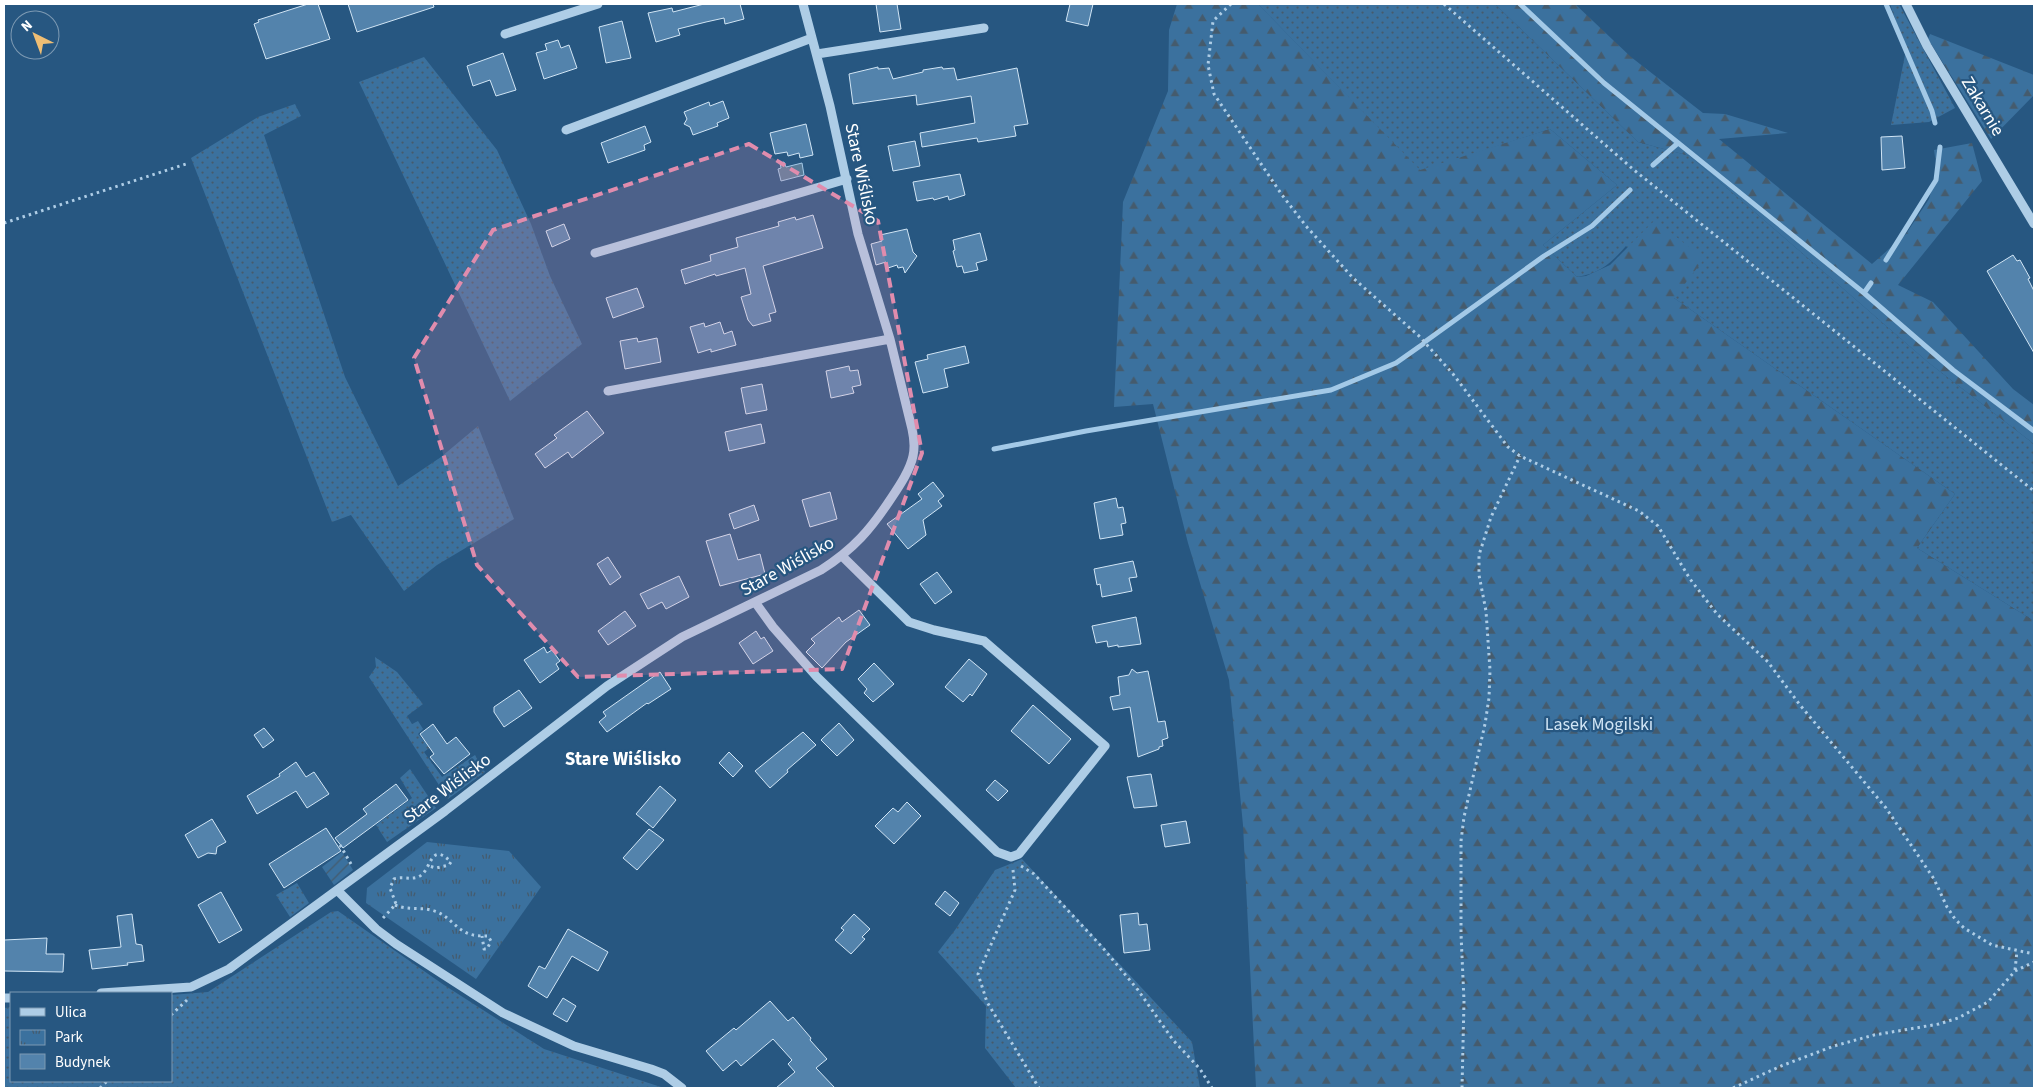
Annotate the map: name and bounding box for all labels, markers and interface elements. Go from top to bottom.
north arrow [10,10,60,60]
text: N [17,16,37,37]
street label: Zakarnie [1955,72,2010,141]
street label: Stare Wiślisko [839,121,885,227]
street label: Stare Wiślisko [736,530,839,602]
park label: Lasek Mogilski [1545,712,1653,737]
district label: Stare Wiślisko [565,746,681,773]
street label: Stare Wiślisko [398,747,496,830]
legend [10,992,172,1082]
text: Ulica [55,1002,86,1023]
text: Park [55,1027,84,1048]
text: Budynek [55,1052,111,1073]

